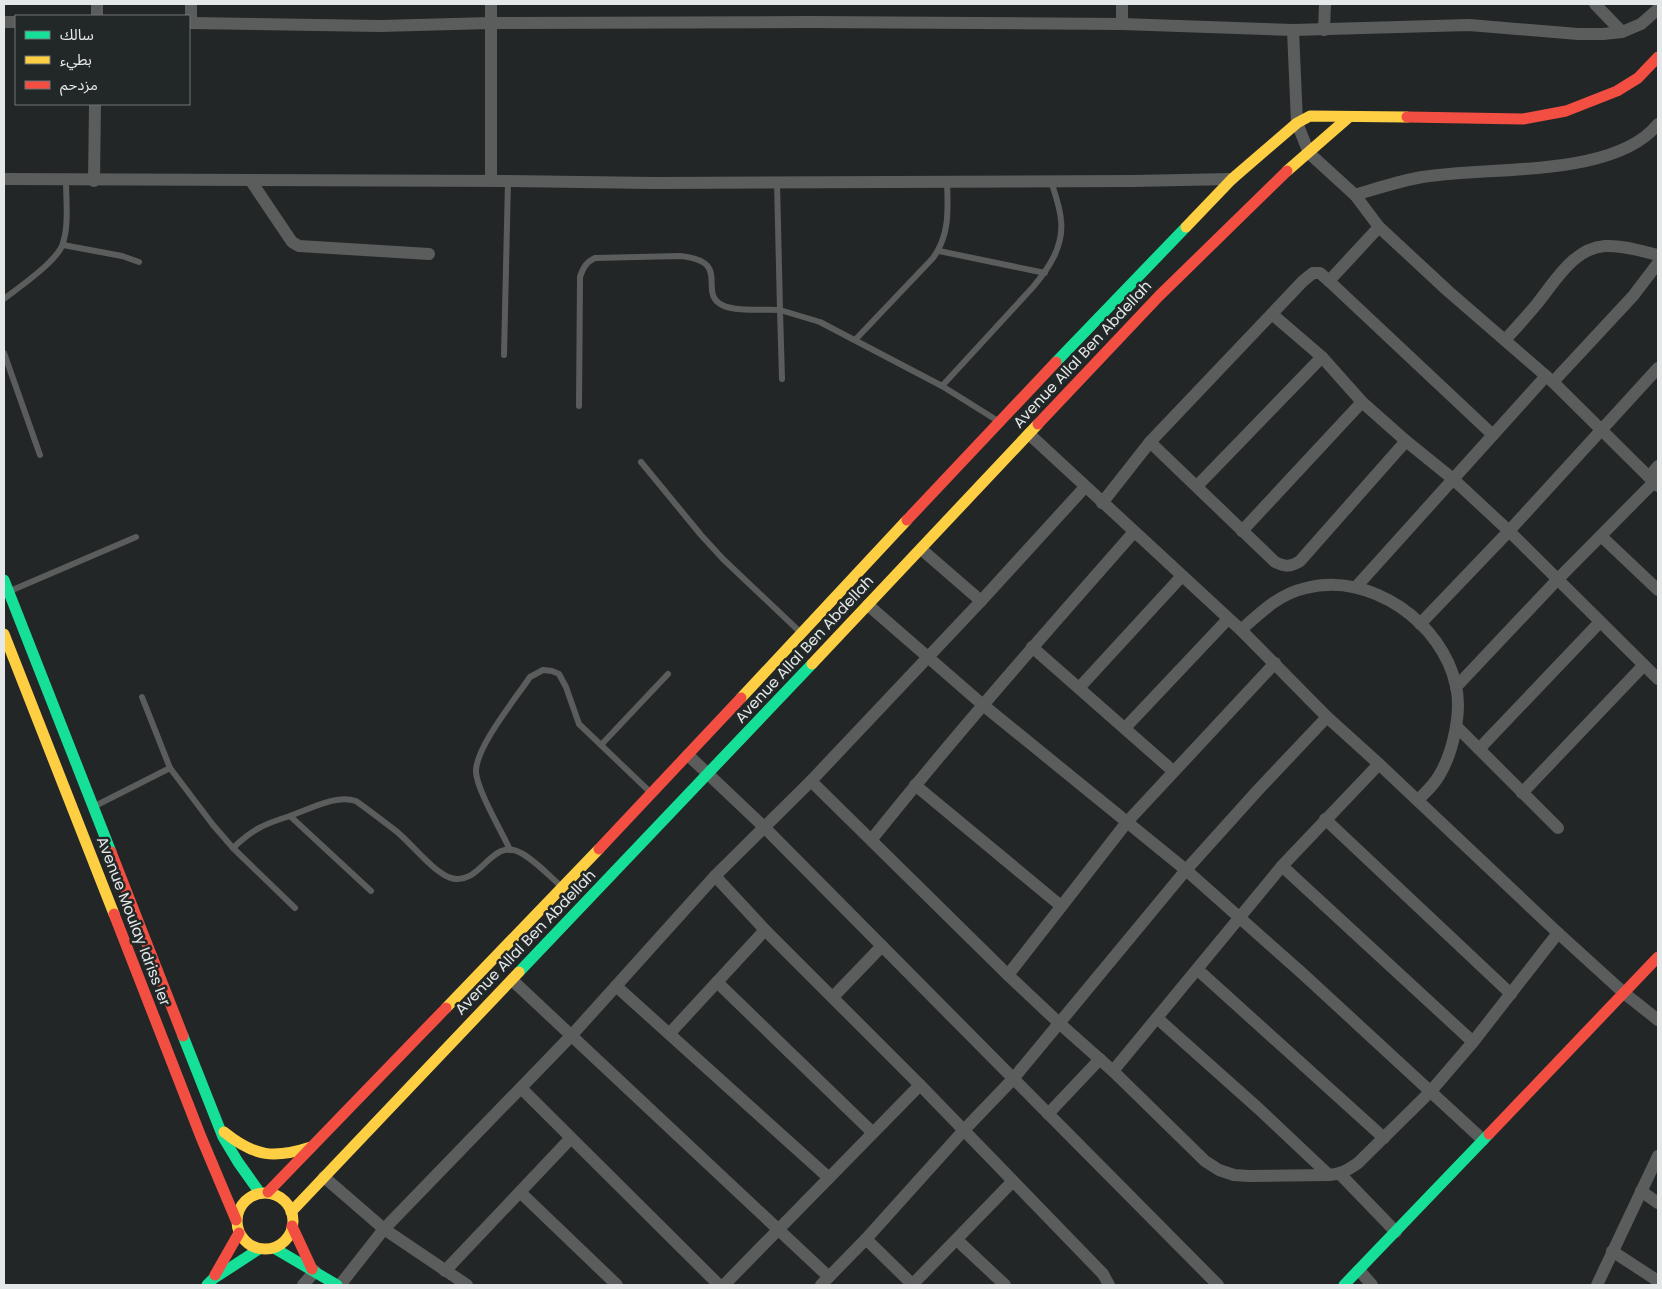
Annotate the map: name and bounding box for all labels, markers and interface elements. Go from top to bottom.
legend [15,15,190,105]
text: سالك [60,24,94,45]
text: بطيء [60,49,92,71]
text: مزدحم [60,74,98,96]
street label: Avenue Allal Ben Abdellah [1008,276,1156,432]
street label: Avenue Allal Ben Abdellah [730,571,878,727]
street label: Avenue Moulay Idriss Ier [92,833,176,1009]
street label: Avenue Allal Ben Abdellah [450,865,600,1019]

